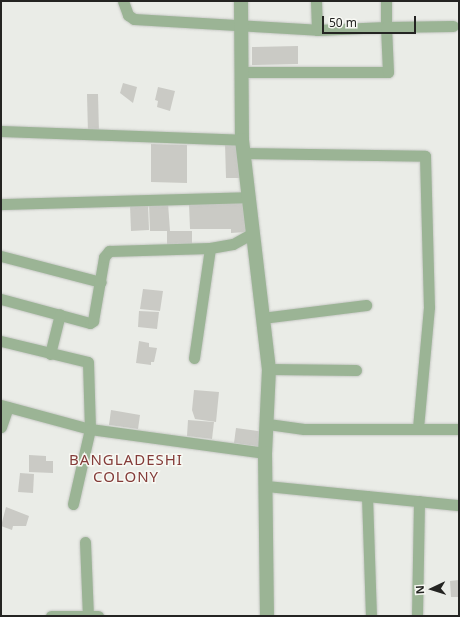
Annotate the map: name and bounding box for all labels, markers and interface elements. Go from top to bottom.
scale bar [324,8,418,34]
text: 50 m [329,14,357,31]
district label: BANGLADESHI COLONY [69,450,183,485]
north arrow [412,569,452,609]
text: N [412,585,427,595]

